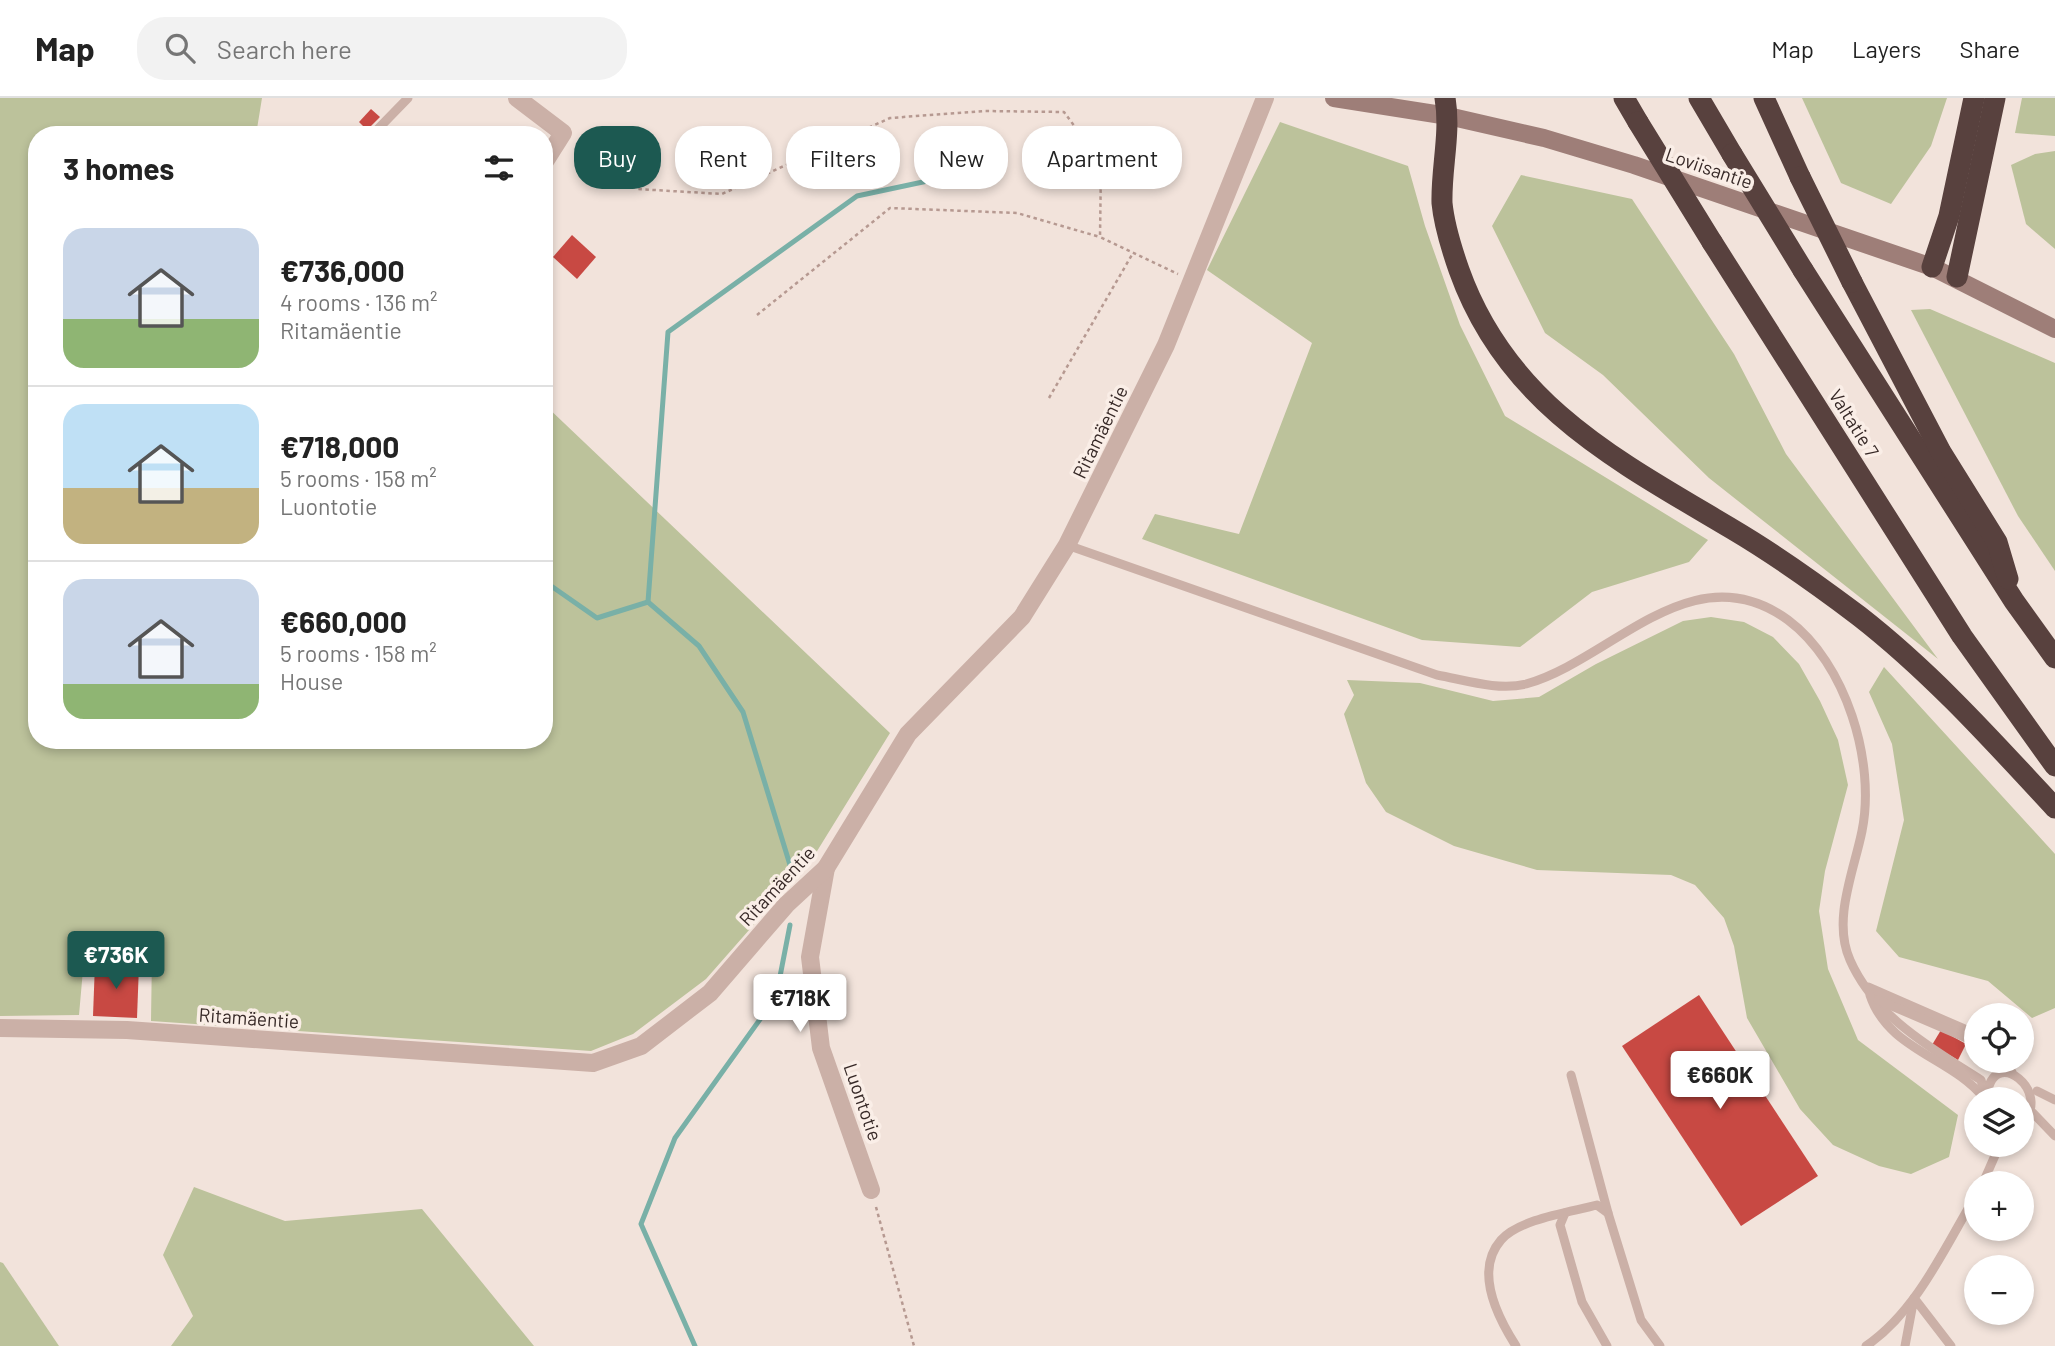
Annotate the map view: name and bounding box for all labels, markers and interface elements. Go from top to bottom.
search box [137,17,627,80]
text: Map [35,28,95,68]
icon: search [161,29,199,67]
text: Search here [217,33,352,64]
text: Map [1771,34,1814,63]
text: Layers [1852,34,1921,63]
text: Share [1959,34,2020,63]
chip: Buy [574,126,661,189]
chip: Rent [675,126,772,189]
chip: Filters [786,126,900,189]
chip: New [914,126,1008,189]
chip: Apartment [1022,126,1182,189]
street label: Loviisantie [1663,142,1756,193]
icon: filters [480,149,518,187]
text: 3 homes [63,150,174,186]
text: €736,000 [280,252,405,288]
icon: home [119,256,203,340]
text: 4 rooms · 136 m² [280,288,438,316]
text: Ritamäentie [280,316,402,344]
street label: Ritamäentie [1067,382,1132,482]
street label: Valtatie 7 [1825,385,1884,461]
text: €718,000 [280,428,399,464]
icon: home [119,432,203,516]
text: 5 rooms · 158 m² [280,464,437,492]
text: Luontotie [280,492,377,520]
text: €660,000 [280,603,407,639]
icon: home [119,607,203,691]
text: 5 rooms · 158 m² [280,639,437,667]
text: House [280,667,343,695]
street label: Ritamäentie [734,841,819,930]
pin: €736K [67,932,165,991]
text: €736K [83,940,149,968]
pin: €718K [751,974,849,1034]
text: €718K [769,983,831,1011]
street label: Ritamäentie [198,1003,300,1032]
map controls [1964,1003,2034,1325]
button: locate [1964,1003,2034,1073]
pin: €660K [1671,1052,1769,1111]
street label: Luontotie [840,1060,887,1144]
text: €660K [1687,1060,1753,1088]
button: layers [1964,1087,2034,1157]
button: + [1964,1171,2034,1241]
button: − [1964,1255,2034,1325]

